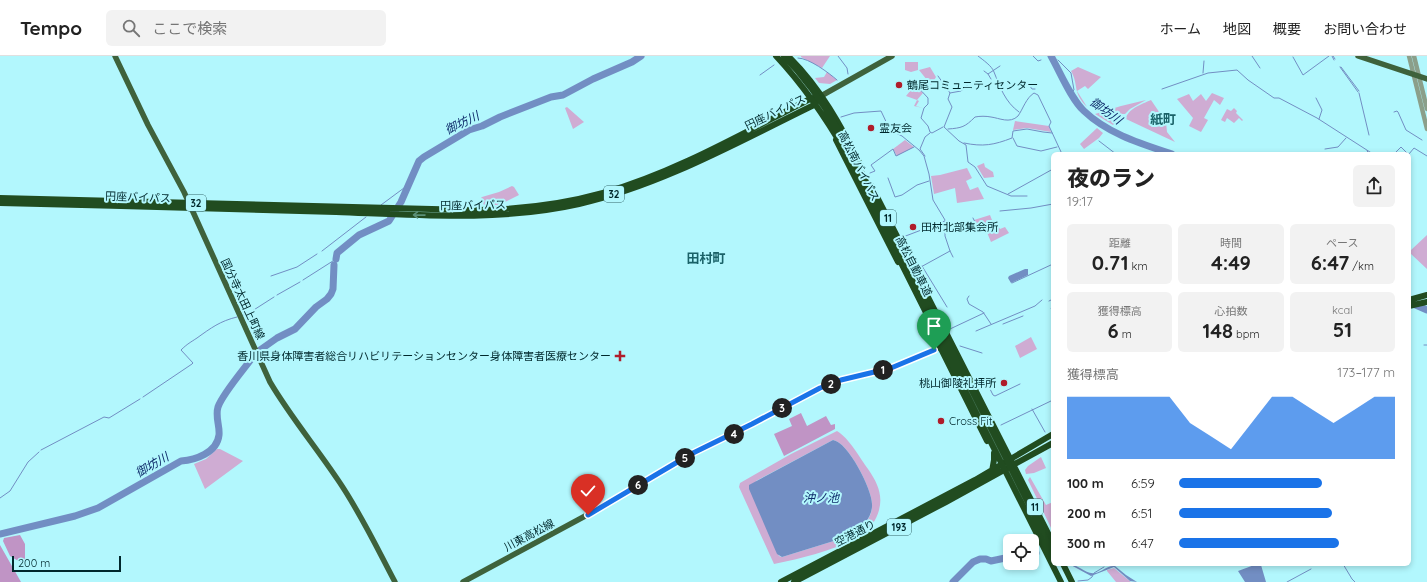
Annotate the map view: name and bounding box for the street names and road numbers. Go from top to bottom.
street label: 円座バイパス [742,91,808,133]
street label: 高松南バイパス [835,129,883,203]
road number: 32 [604,186,624,202]
street label: 円座バイパス [105,189,171,205]
road number: 32 [186,195,206,211]
street label: 円座バイパス [440,197,506,213]
road number: 11 [880,210,896,226]
street label: 高松自動車道 [893,233,935,299]
street label: 国分寺太田上町線 [218,256,268,342]
road number: 11 [1027,499,1043,515]
street label: 川東高松線 [501,516,557,554]
street label: 空港通り [832,517,878,549]
road number: 193 [887,519,911,535]

